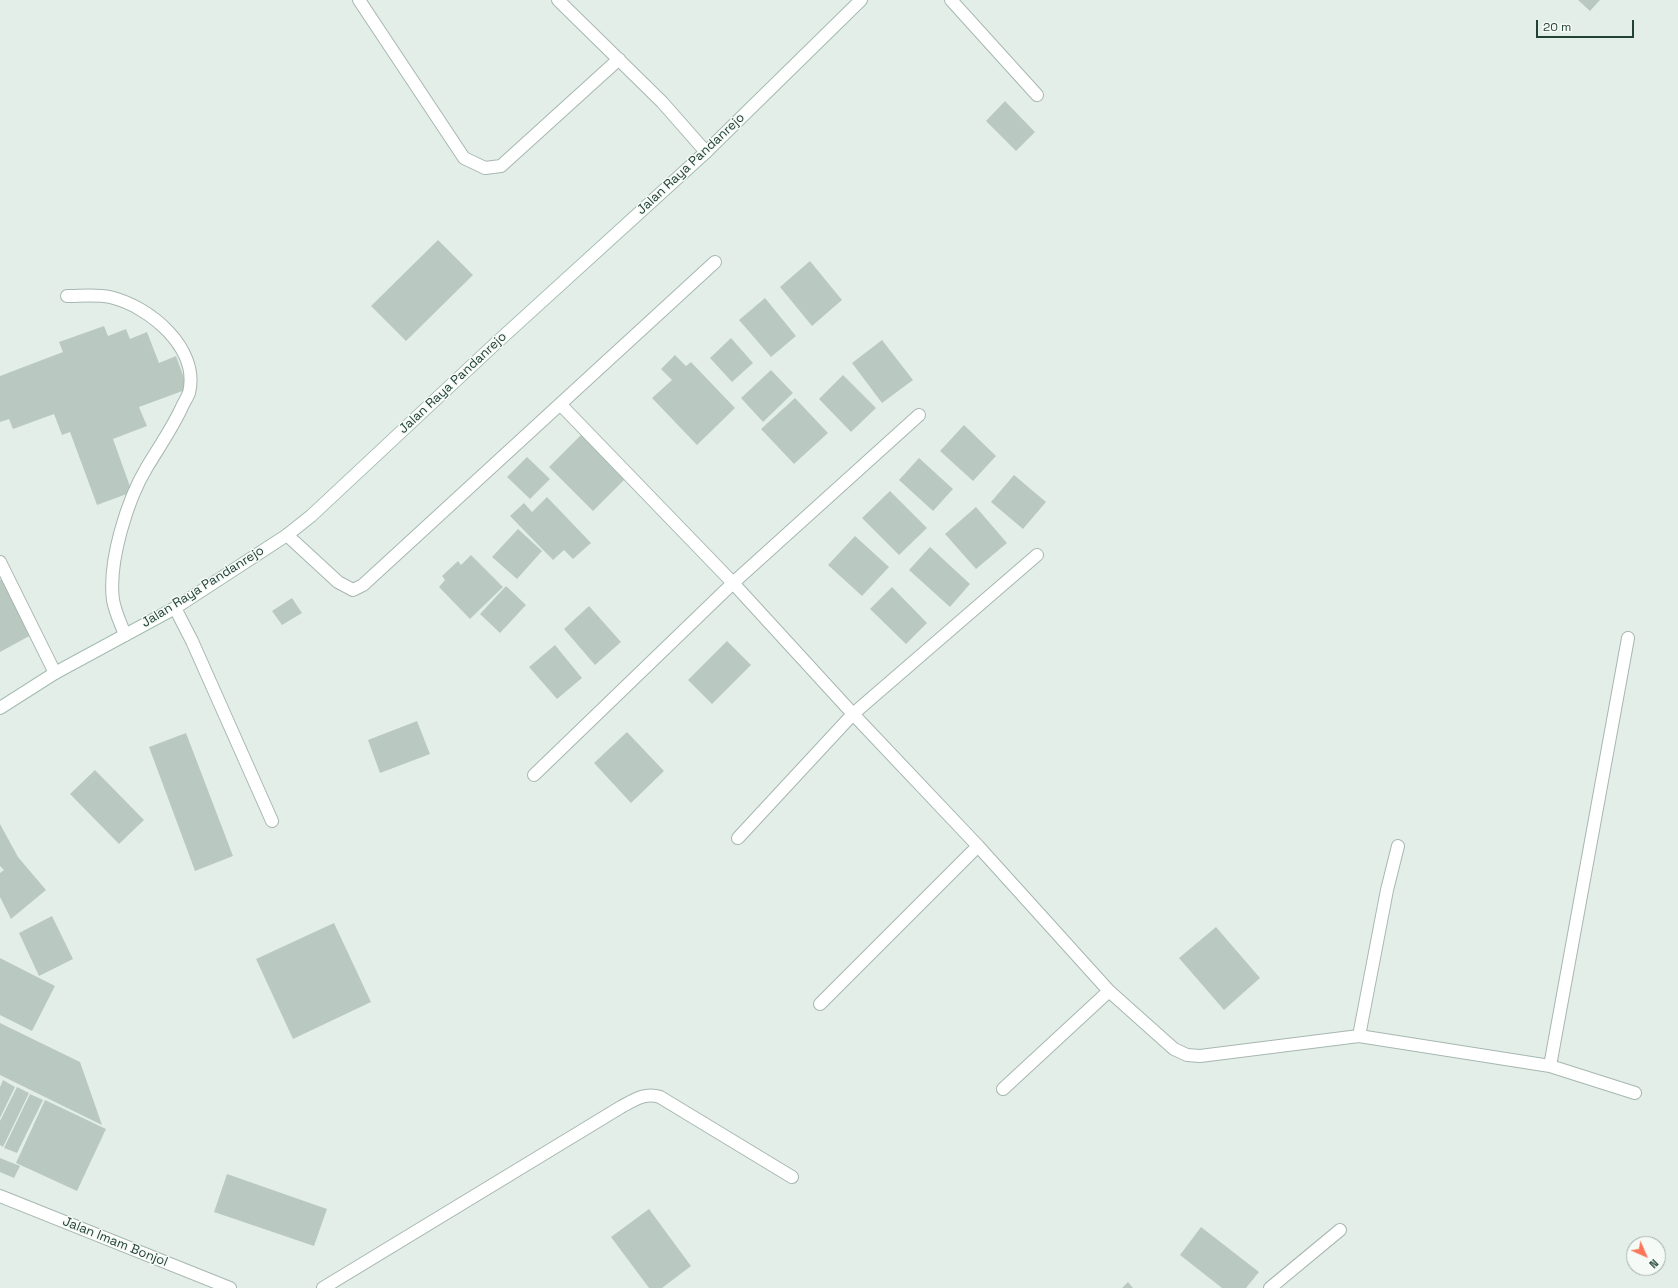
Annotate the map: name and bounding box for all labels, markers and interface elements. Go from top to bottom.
scale bar [1538,12,1636,38]
text: 20 m [1543,19,1571,35]
street label: Jalan Raya Pandanrejo [634,110,748,218]
street label: Jalan Raya Pandanrejo [396,329,510,437]
street label: Jalan Raya Pandanrejo [139,543,267,631]
street label: Jalan Imam Bonjol [60,1214,170,1270]
north arrow [1626,1236,1666,1276]
text: N [1646,1256,1661,1271]

